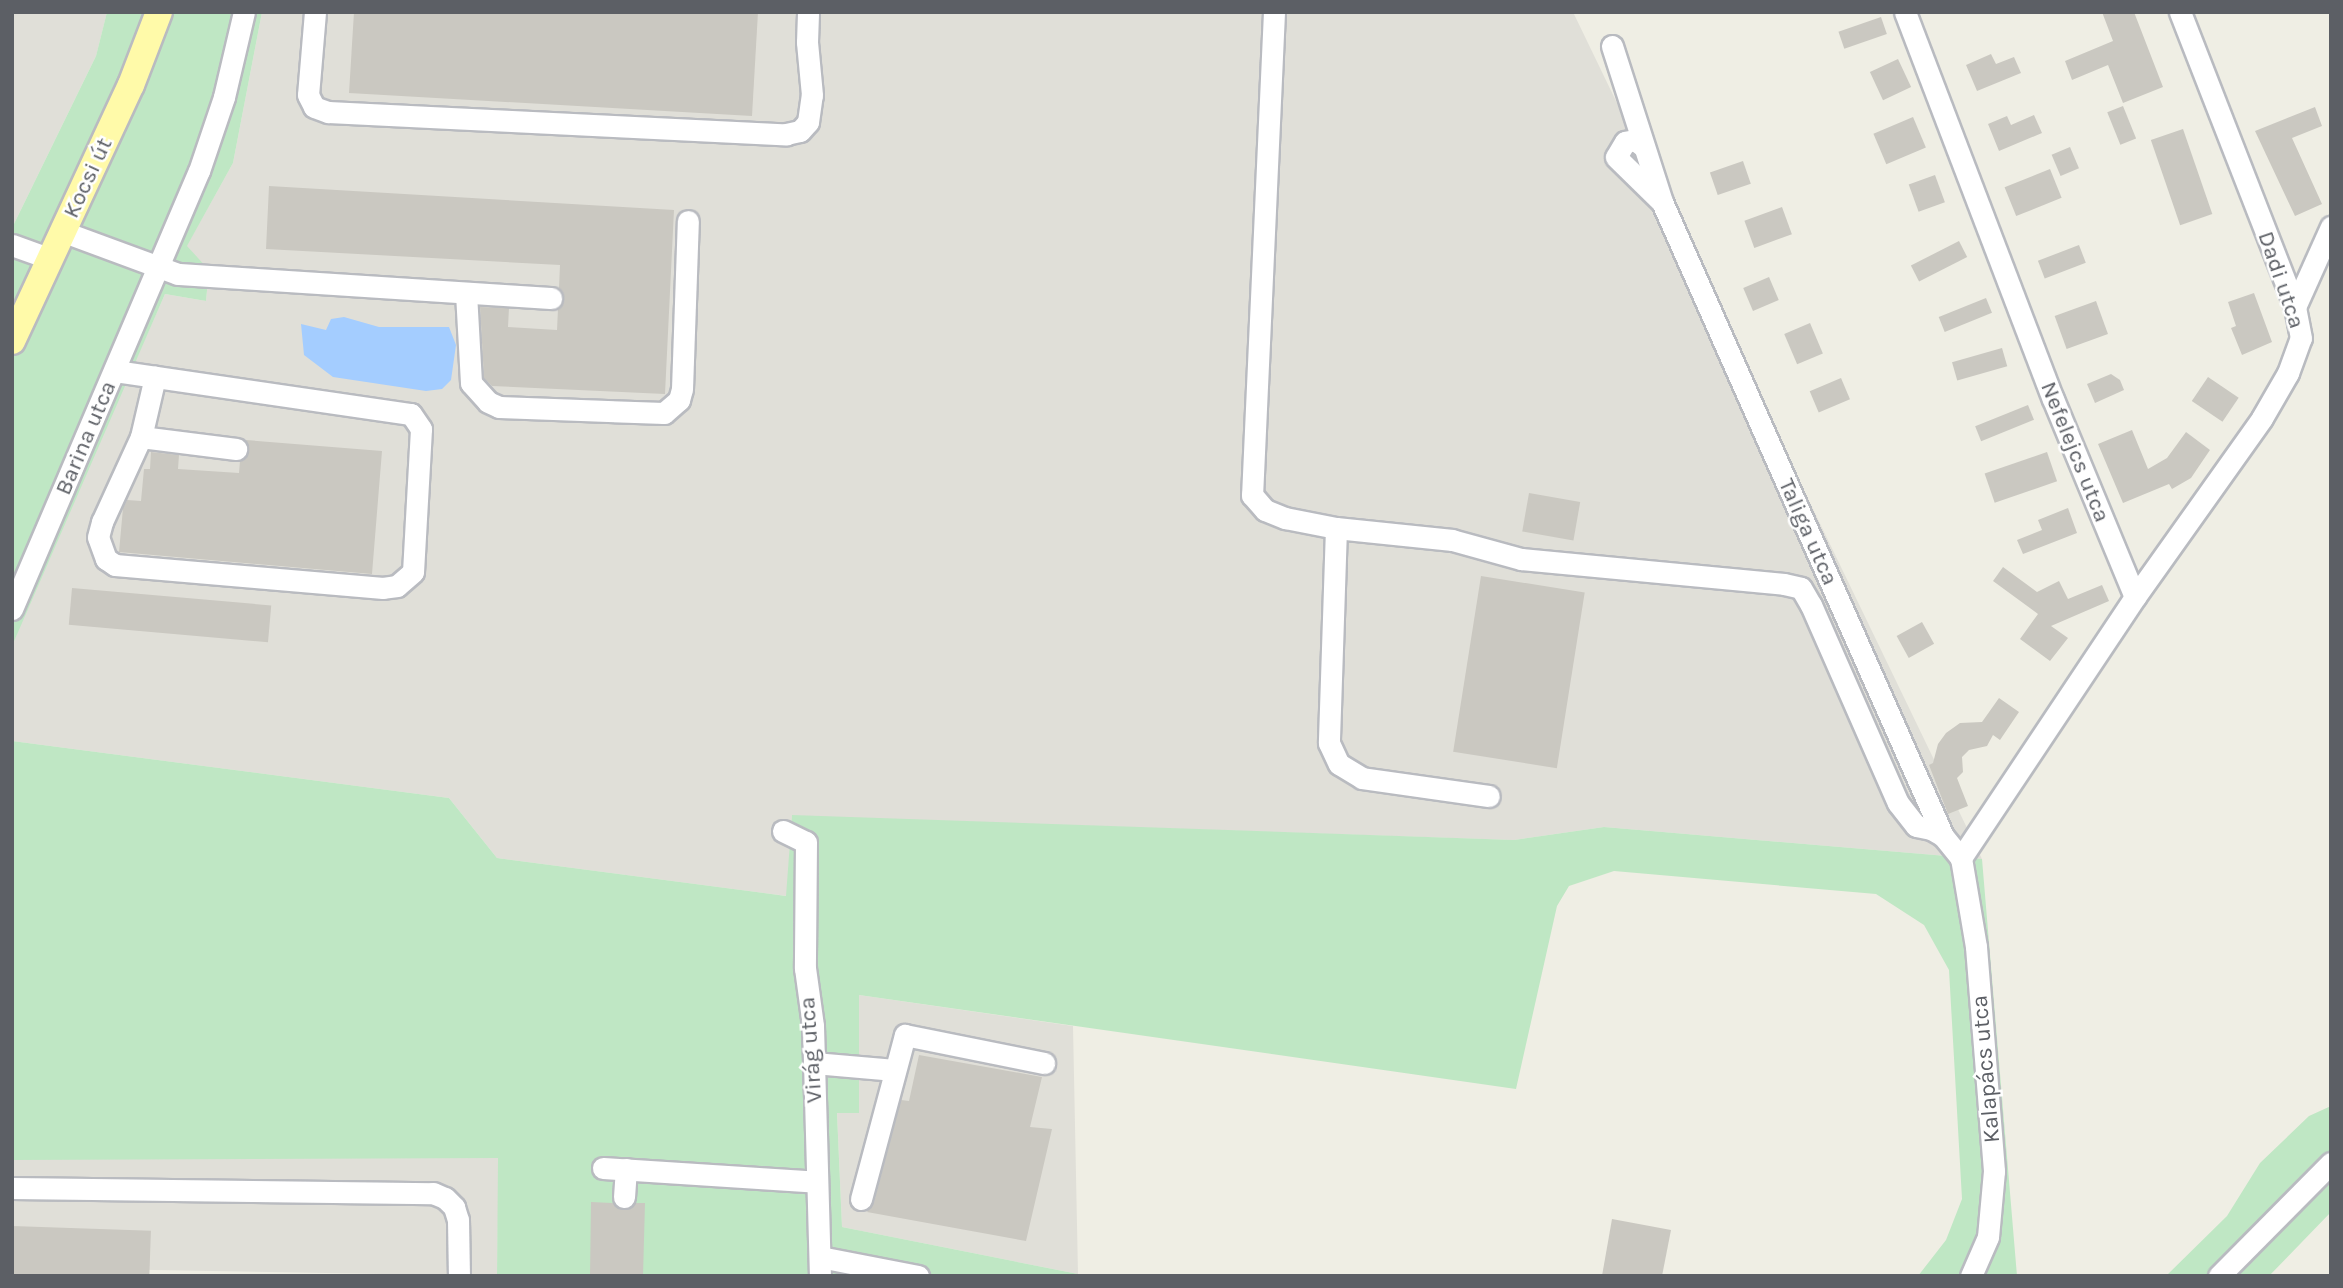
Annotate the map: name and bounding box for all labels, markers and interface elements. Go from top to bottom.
street label: Kocsi út [57,133,119,223]
street label: Dadi utca [2252,228,2310,332]
street label: Barina utca [50,377,122,499]
street label: Nefelejcs utca [2034,378,2116,526]
street label: Taliga utca [1772,474,1844,590]
street label: Kalapács utca [1966,994,2006,1144]
street label: Virág utca [794,996,828,1104]

